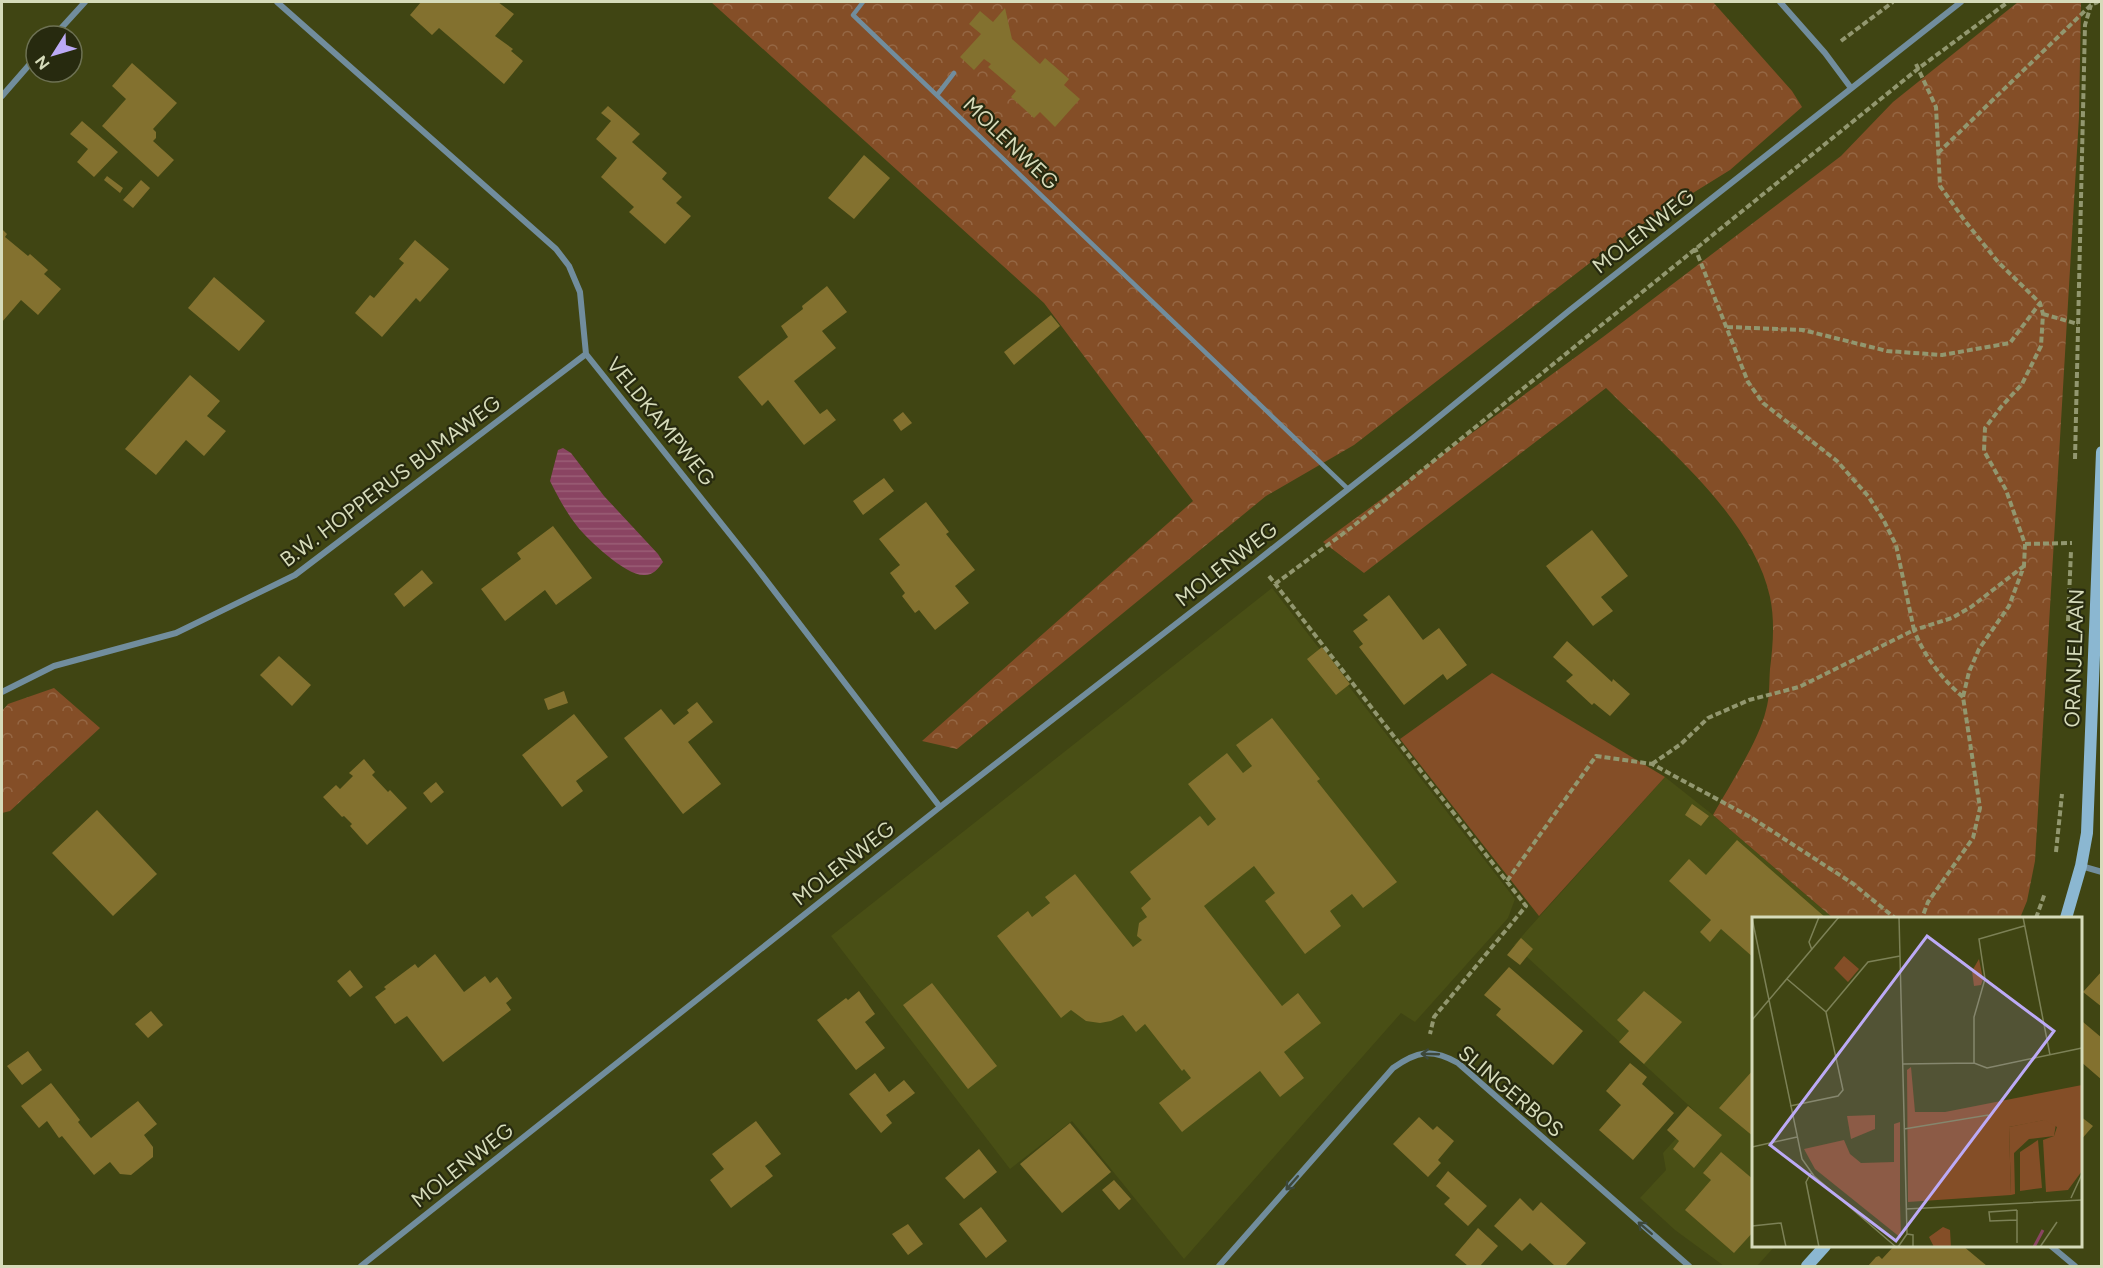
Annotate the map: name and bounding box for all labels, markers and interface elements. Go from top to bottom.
north arrow [24,24,84,84]
text: N [31,52,54,73]
street label: MOLENWEG [958,92,1064,194]
street label: MOLENWEG [1587,184,1699,278]
street label: VELDKAMPWEG [602,352,720,490]
street label: B.W. HOPPERUS BUMAWEG [275,390,505,572]
street label: MOLENWEG [1170,517,1282,611]
street label: ORANJELAAN [2059,588,2089,728]
street label: MOLENWEG [787,816,899,910]
inset map [1752,917,2082,1247]
street label: SLINGERBOS [1453,1040,1569,1142]
one-way arrow [1421,1049,1441,1060]
street label: MOLENWEG [406,1118,518,1212]
one-way arrow [1285,1175,1299,1190]
one-way arrow [1638,1221,1653,1235]

